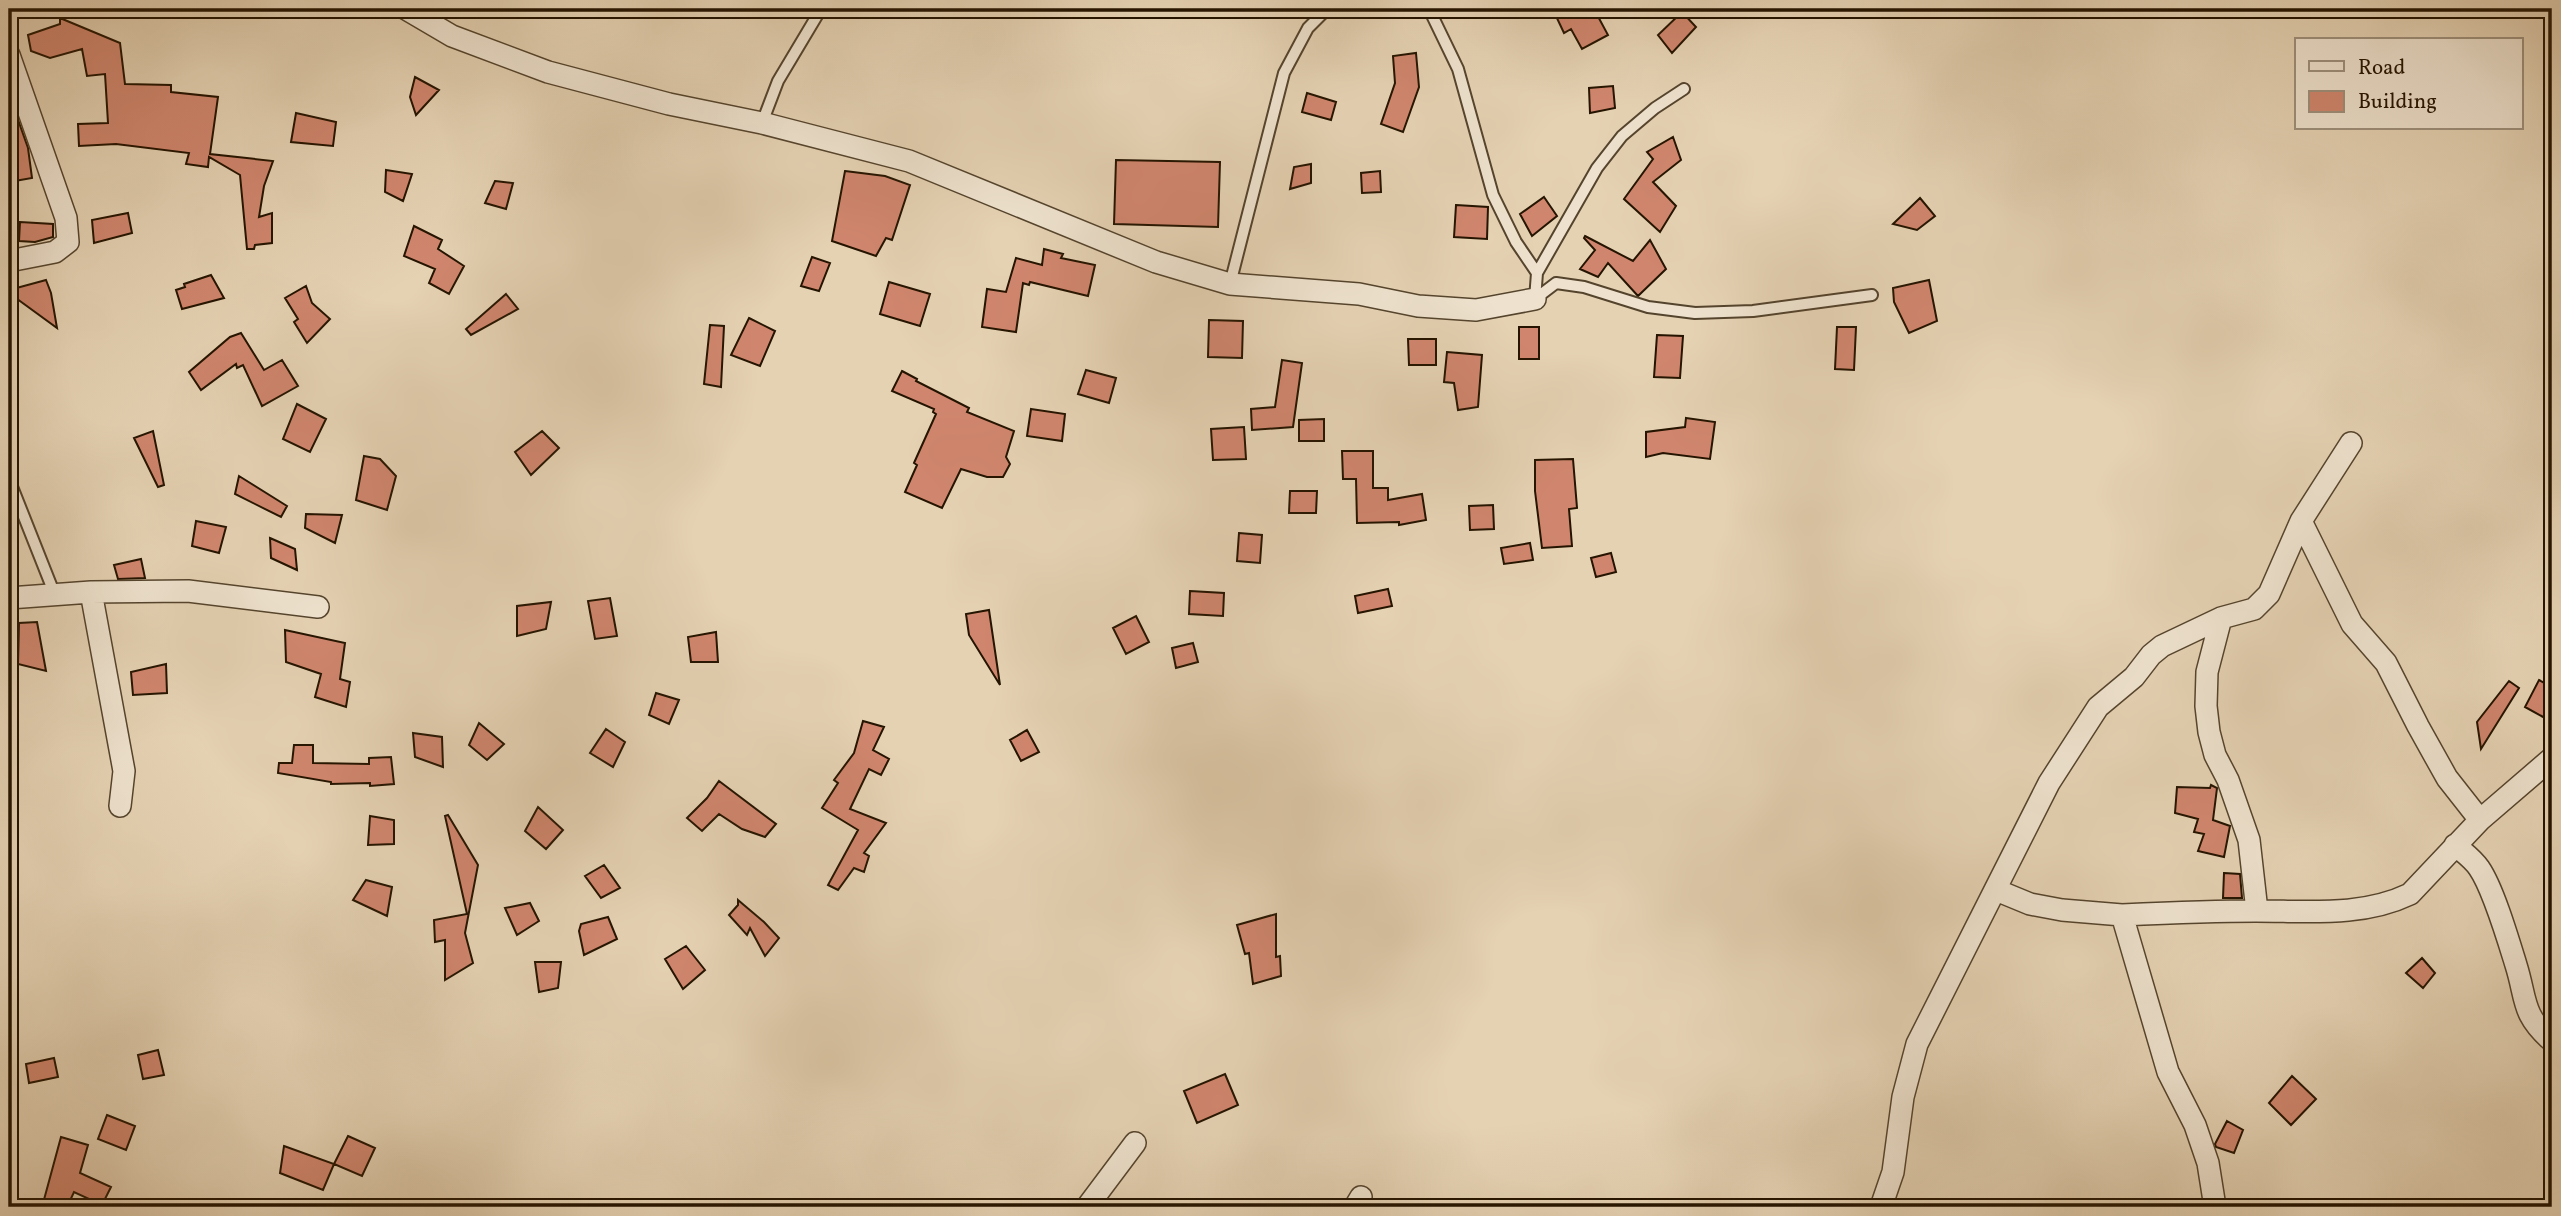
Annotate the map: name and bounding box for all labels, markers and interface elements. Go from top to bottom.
legend [2295,38,2522,130]
text: Road [2358,54,2405,83]
text: Building [2358,88,2437,117]

